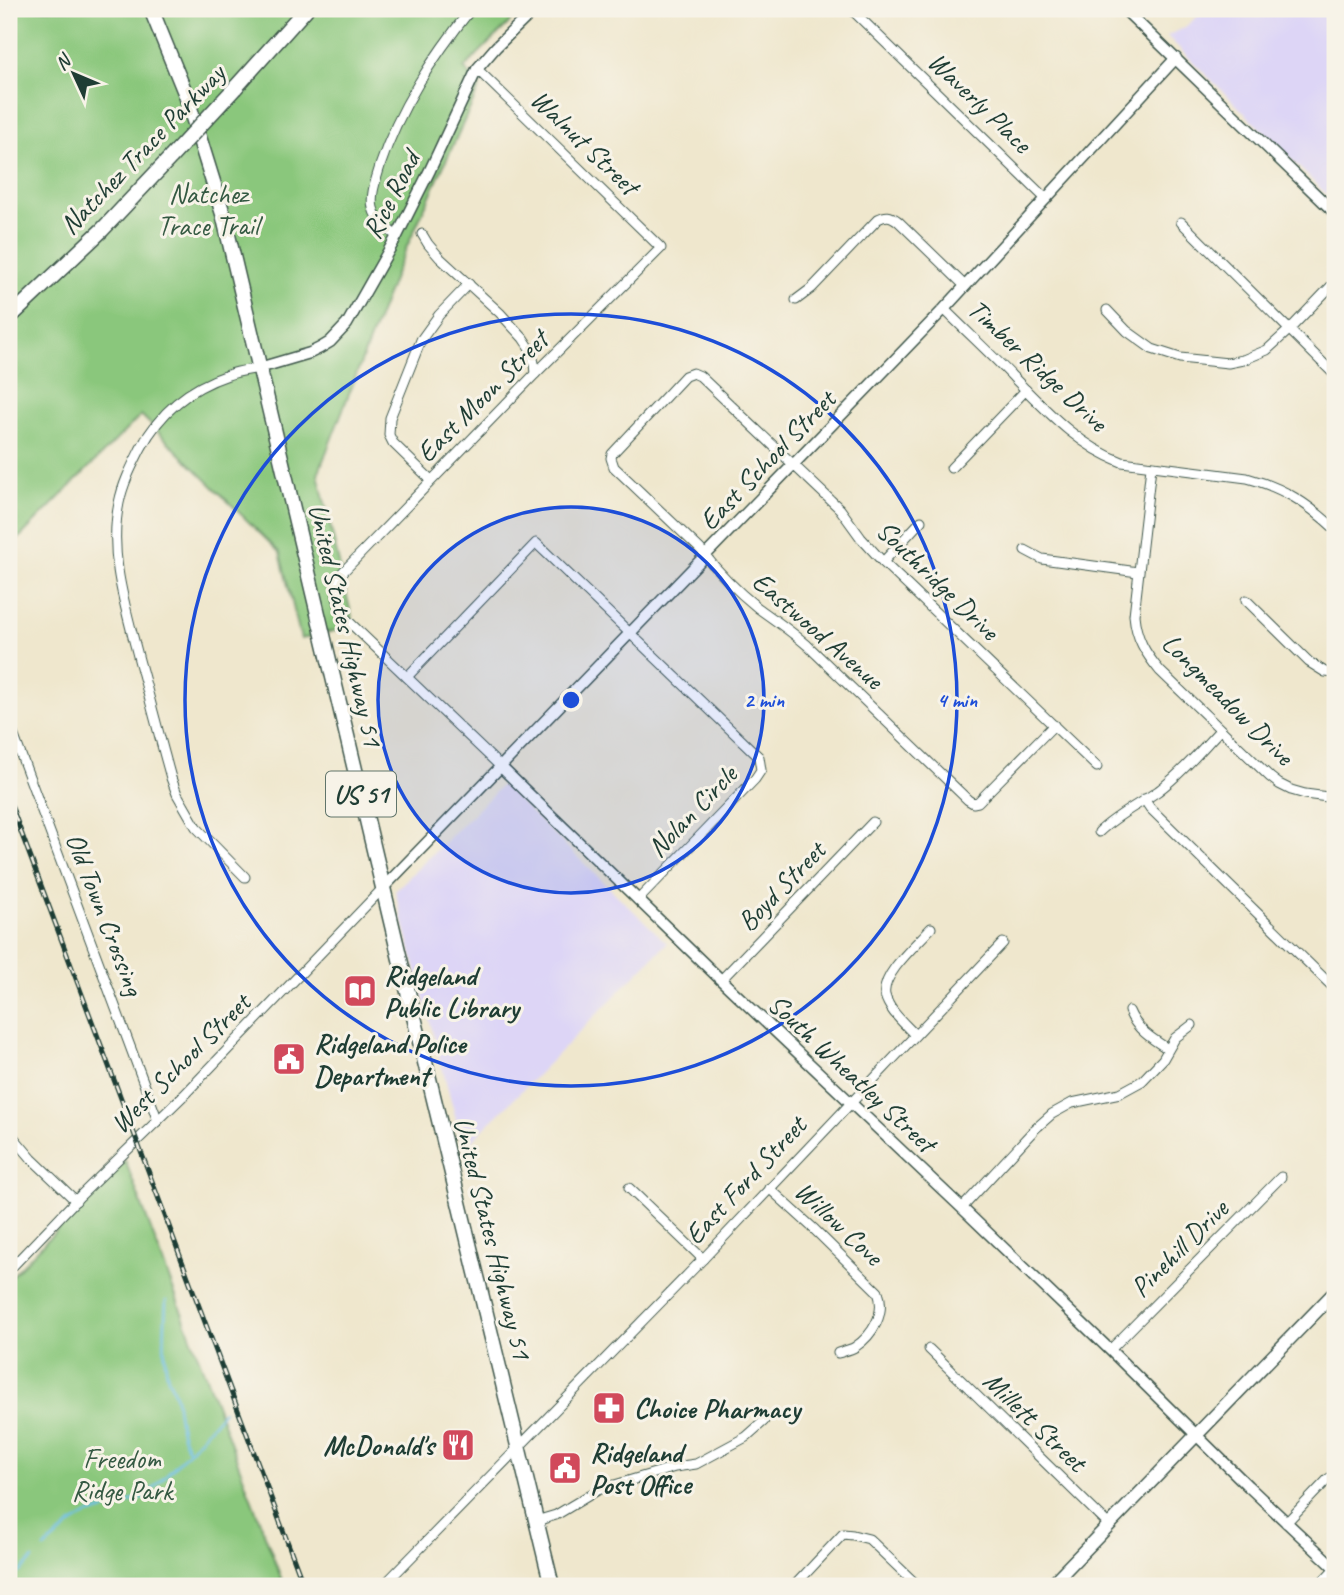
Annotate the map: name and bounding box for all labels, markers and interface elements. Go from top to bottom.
north arrow [38,38,108,108]
street label: Waverly Place [921,44,1041,161]
street label: Natchez Trace Parkway [52,57,232,241]
street label: Walnut Street [524,82,649,205]
street label: Rice Road [354,142,430,244]
park label: Natchez Trace Trail [158,176,264,243]
street label: Timber Ridge Drive [961,291,1117,440]
street label: East Moon Street [409,320,558,469]
street label: East School Street [691,381,844,537]
street label: United States Highway 51 [301,500,391,751]
street label: Southridge Drive [869,513,1008,649]
street label: Eastwood Avenue [745,564,892,698]
street label: Longmeadow Drive [1155,626,1303,774]
text: 2 min [744,687,784,713]
text: 4 min [937,687,977,713]
centre of rings [559,688,583,712]
street label: Nolan Circle [640,756,746,864]
road number: US 51 [326,772,396,816]
street label: Old Town Crossing [58,828,153,1002]
street label: Boyd Street [730,832,834,938]
place label: Ridgeland Public Library [384,958,521,1025]
library icon: Ridgeland Public Library [341,972,379,1010]
street label: West School Street [103,984,259,1140]
street label: South Wheatley Street [761,986,946,1162]
place label: Ridgeland Police Department [314,1026,468,1093]
public building icon: Ridgeland Police Department [270,1040,308,1078]
street label: East Ford Street [677,1106,815,1252]
street label: United States Highway 51 [446,1113,540,1364]
street label: Willow Cove [787,1173,892,1274]
street label: Pinehill Drive [1123,1190,1237,1304]
street label: Millett Street [976,1363,1096,1481]
pharmacy icon: Choice Pharmacy [590,1389,628,1427]
place label: Choice Pharmacy [634,1391,802,1426]
restaurant icon: McDonald's [439,1426,477,1464]
place label: McDonald's [323,1428,437,1463]
place label: Ridgeland Post Office [590,1435,693,1502]
park label: Freedom Ridge Park [72,1441,175,1508]
public building icon: Ridgeland Post Office [546,1449,584,1487]

